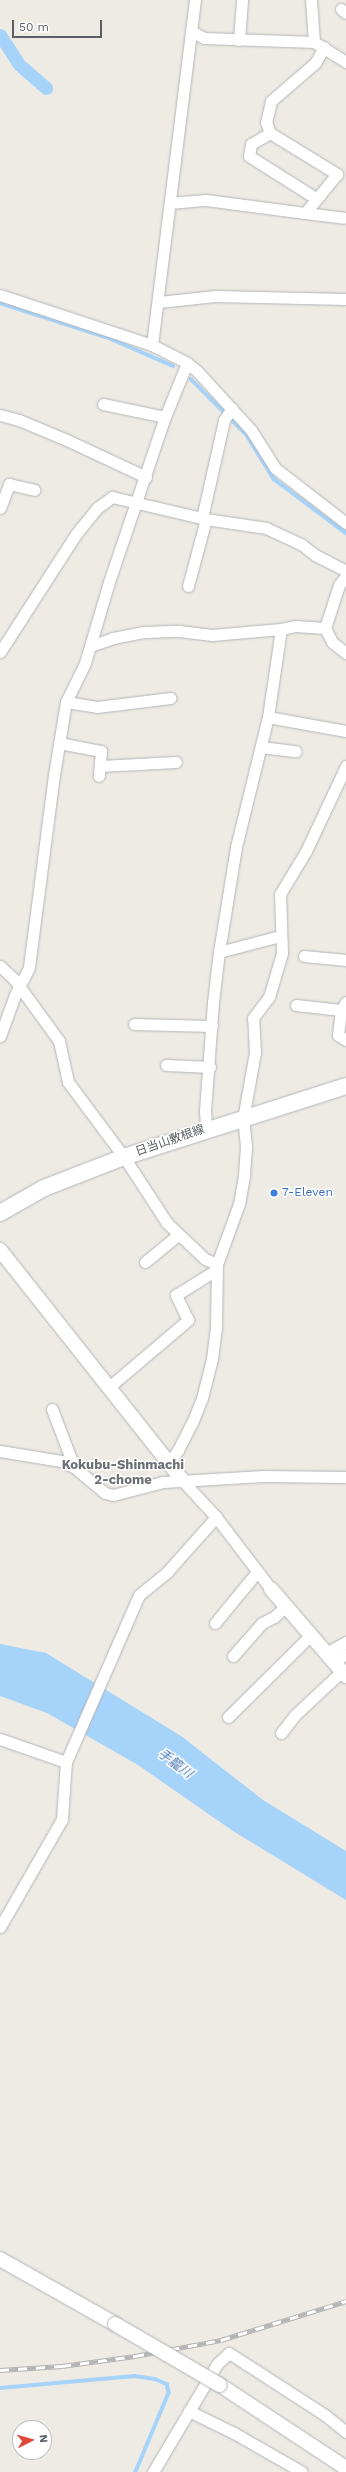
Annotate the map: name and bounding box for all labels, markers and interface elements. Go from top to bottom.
scale bar [14,12,104,38]
text: 50 m [19,20,49,34]
street label: 日当山敷根線 [134,1122,206,1160]
place label: 7-Eleven [282,1186,333,1200]
marker: 7-Eleven [269,1188,279,1198]
district label: Kokubu-Shinmachi 2-chome [62,1458,184,1489]
water label: 手籠川 [155,1746,195,1782]
north arrow [12,2420,52,2460]
text: N [37,2434,50,2444]

